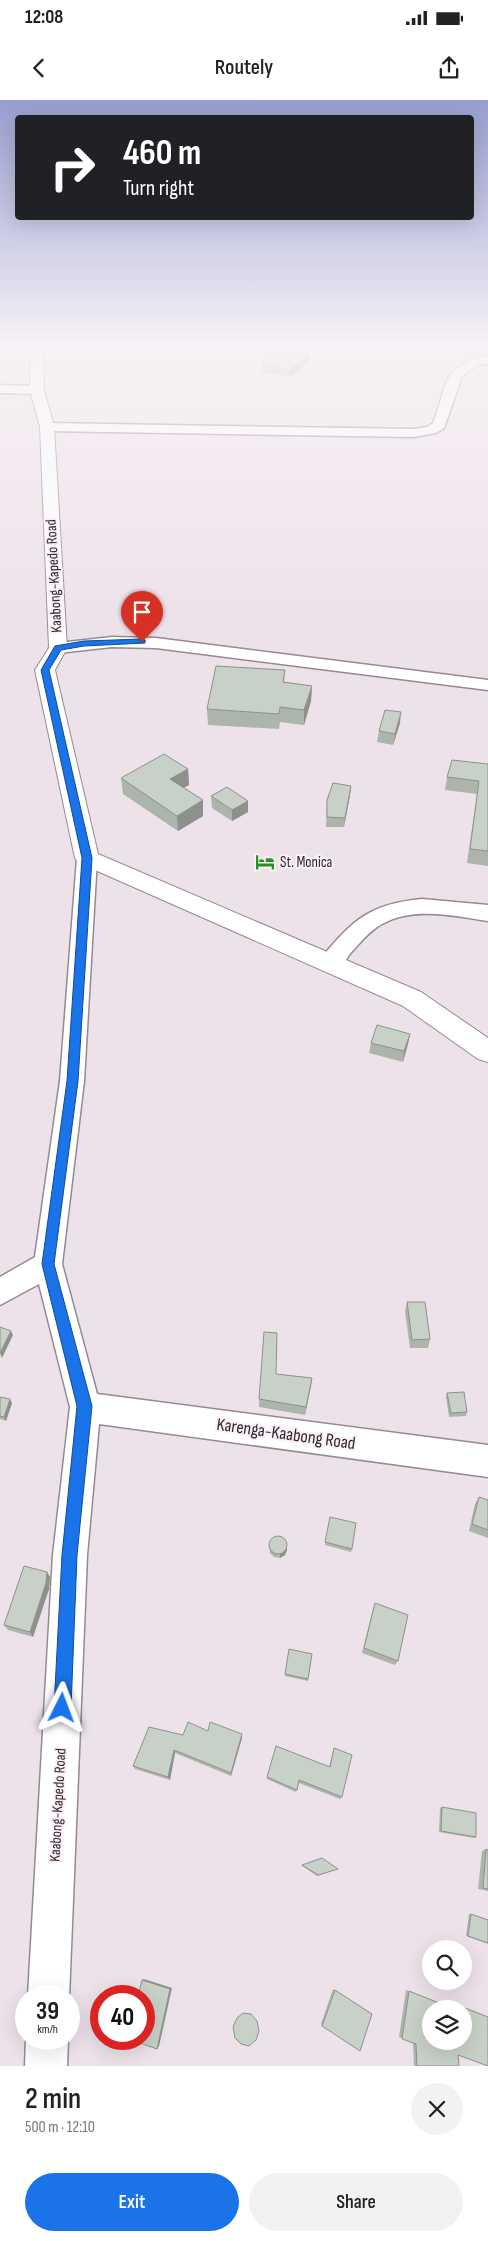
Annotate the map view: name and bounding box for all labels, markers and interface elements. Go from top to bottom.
text: 12:08 [25,6,63,29]
icon: back [25,54,53,82]
text: Routely [215,54,273,81]
icon: share [435,54,463,82]
text: 460 m [123,132,201,175]
icon: right [40,135,105,200]
text: Turn right [123,175,194,202]
street label: Kaabong-Kapedo Road [42,519,66,633]
pin [121,591,163,642]
icon: arrive [128,598,156,626]
hotel icon: St. Monica [254,851,276,873]
place label: St. Monica [280,853,333,872]
street label: Karenga-Kaabong Road [215,1414,357,1454]
position arrow [35,1681,87,1733]
street label: Kaabong-Kapedo Road [46,1748,70,1862]
map controls [422,1940,472,2050]
button: search [422,1940,472,1990]
speed limit sign: 40 [90,1985,155,2050]
text: 39 [36,1996,59,2027]
button: layers [422,2000,472,2050]
text: km/h [37,2022,58,2037]
text: 2 min [25,2081,81,2117]
button: close [411,2083,463,2135]
text: 500 m · 12:10 [25,2118,95,2137]
button: Exit [25,2173,239,2231]
button: Share [249,2173,463,2231]

